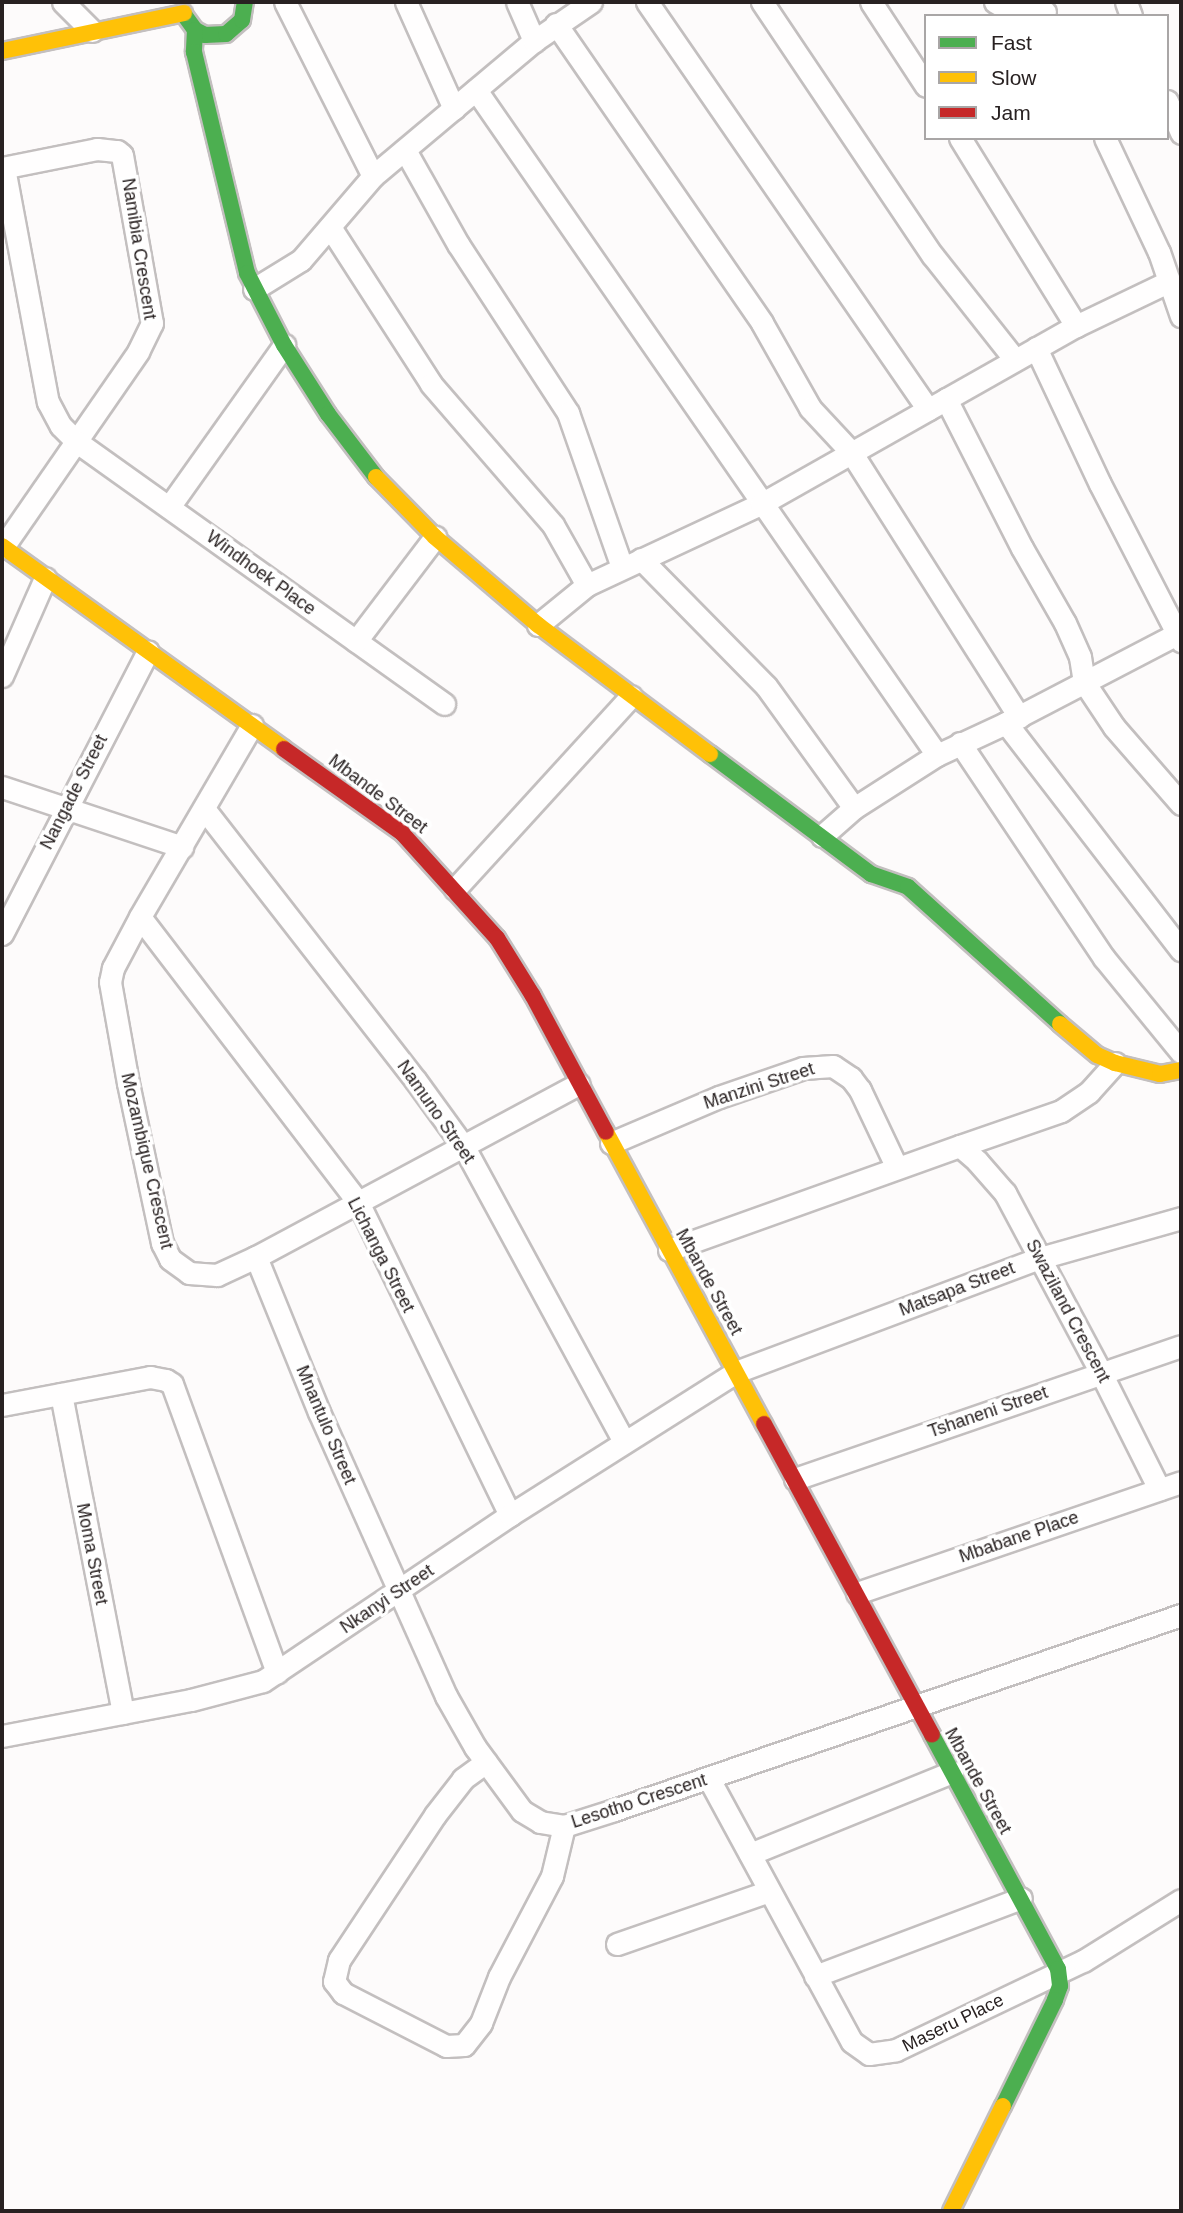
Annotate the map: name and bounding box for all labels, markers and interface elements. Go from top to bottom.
legend [924,14,1169,140]
text: Fast [991,31,1032,54]
text: Slow [991,66,1037,89]
text: Jam [991,101,1031,124]
street label: Namibia Crescent [117,177,161,321]
street label: Windhoek Place [202,526,320,620]
street label: Nangade Street [36,731,112,853]
street label: Mbande Street [324,750,432,838]
street label: Namuno Street [392,1056,480,1168]
street label: Manzini Street [701,1058,817,1114]
street label: Mozambique Crescent [116,1071,178,1251]
street label: Lichanga Street [343,1194,419,1316]
street label: Mbande Street [671,1225,747,1339]
street label: Swaziland Crescent [1021,1236,1115,1386]
street label: Matsapa Street [896,1257,1018,1321]
street label: Mnantulo Street [291,1362,361,1488]
street label: Tshaneni Street [925,1381,1051,1443]
street label: Moma Street [72,1501,112,1607]
street label: Mbabane Place [956,1506,1082,1568]
street label: Nkanyi Street [336,1560,438,1638]
street label: Mbande Street [940,1724,1016,1838]
street label: Lesotho Crescent [569,1769,709,1833]
street label: Maseru Place [899,1989,1007,2057]

